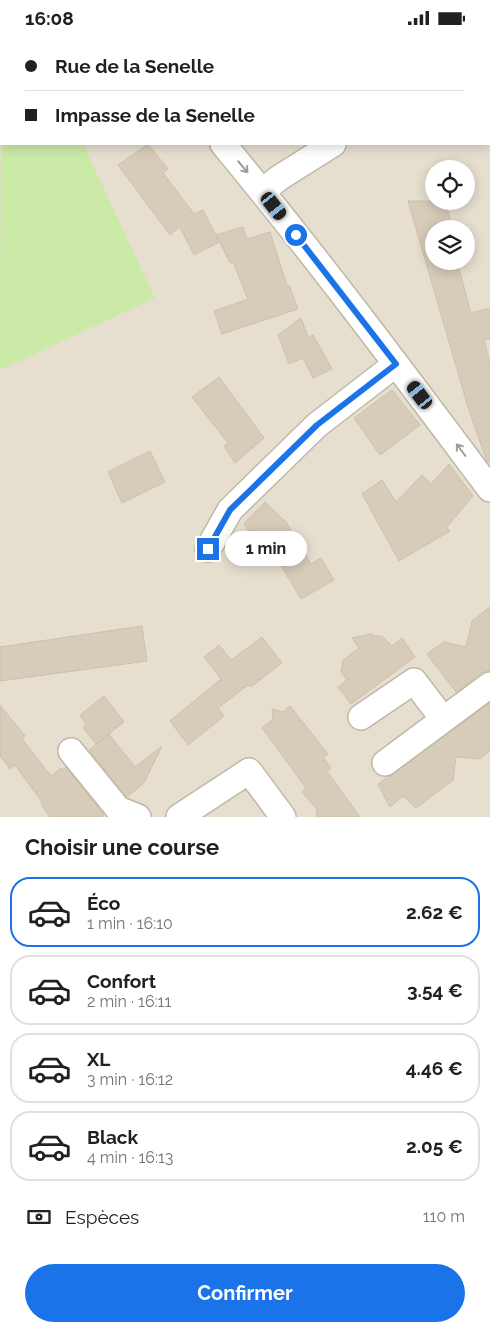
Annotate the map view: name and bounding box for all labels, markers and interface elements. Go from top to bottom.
text: 16:08 [25,7,74,29]
text: Rue de la Senelle [55,55,214,77]
text: Impasse de la Senelle [55,104,255,126]
map controls [425,160,475,270]
button: locate [425,160,475,210]
one-way arrow [237,161,249,174]
car [258,190,289,222]
button: layers [425,220,475,270]
route start [285,224,307,246]
car [404,379,435,411]
one-way arrow [455,444,466,457]
callout: 1 min [226,531,308,567]
route end [197,538,219,560]
text: 1 min [246,539,286,558]
text: Choisir une course [25,834,219,860]
icon: car [27,890,72,935]
text: Éco [87,892,120,914]
text: 2.62 € [406,901,463,923]
text: 1 min · 16:10 [87,914,173,933]
icon: car [27,968,72,1013]
text: Confort [87,970,156,992]
text: 3.54 € [407,979,463,1001]
text: 2 min · 16:11 [87,992,171,1011]
icon: car [27,1046,72,1091]
text: XL [87,1048,110,1070]
text: 4.46 € [406,1057,463,1079]
text: 3 min · 16:12 [87,1070,173,1089]
icon: car [27,1124,72,1169]
text: Black [87,1126,138,1148]
text: 2.05 € [406,1135,463,1157]
text: 4 min · 16:13 [87,1148,173,1167]
icon: cash [25,1203,53,1231]
text: Espèces [65,1206,139,1228]
text: 110 m [423,1207,465,1226]
button: Confirmer [25,1264,465,1322]

